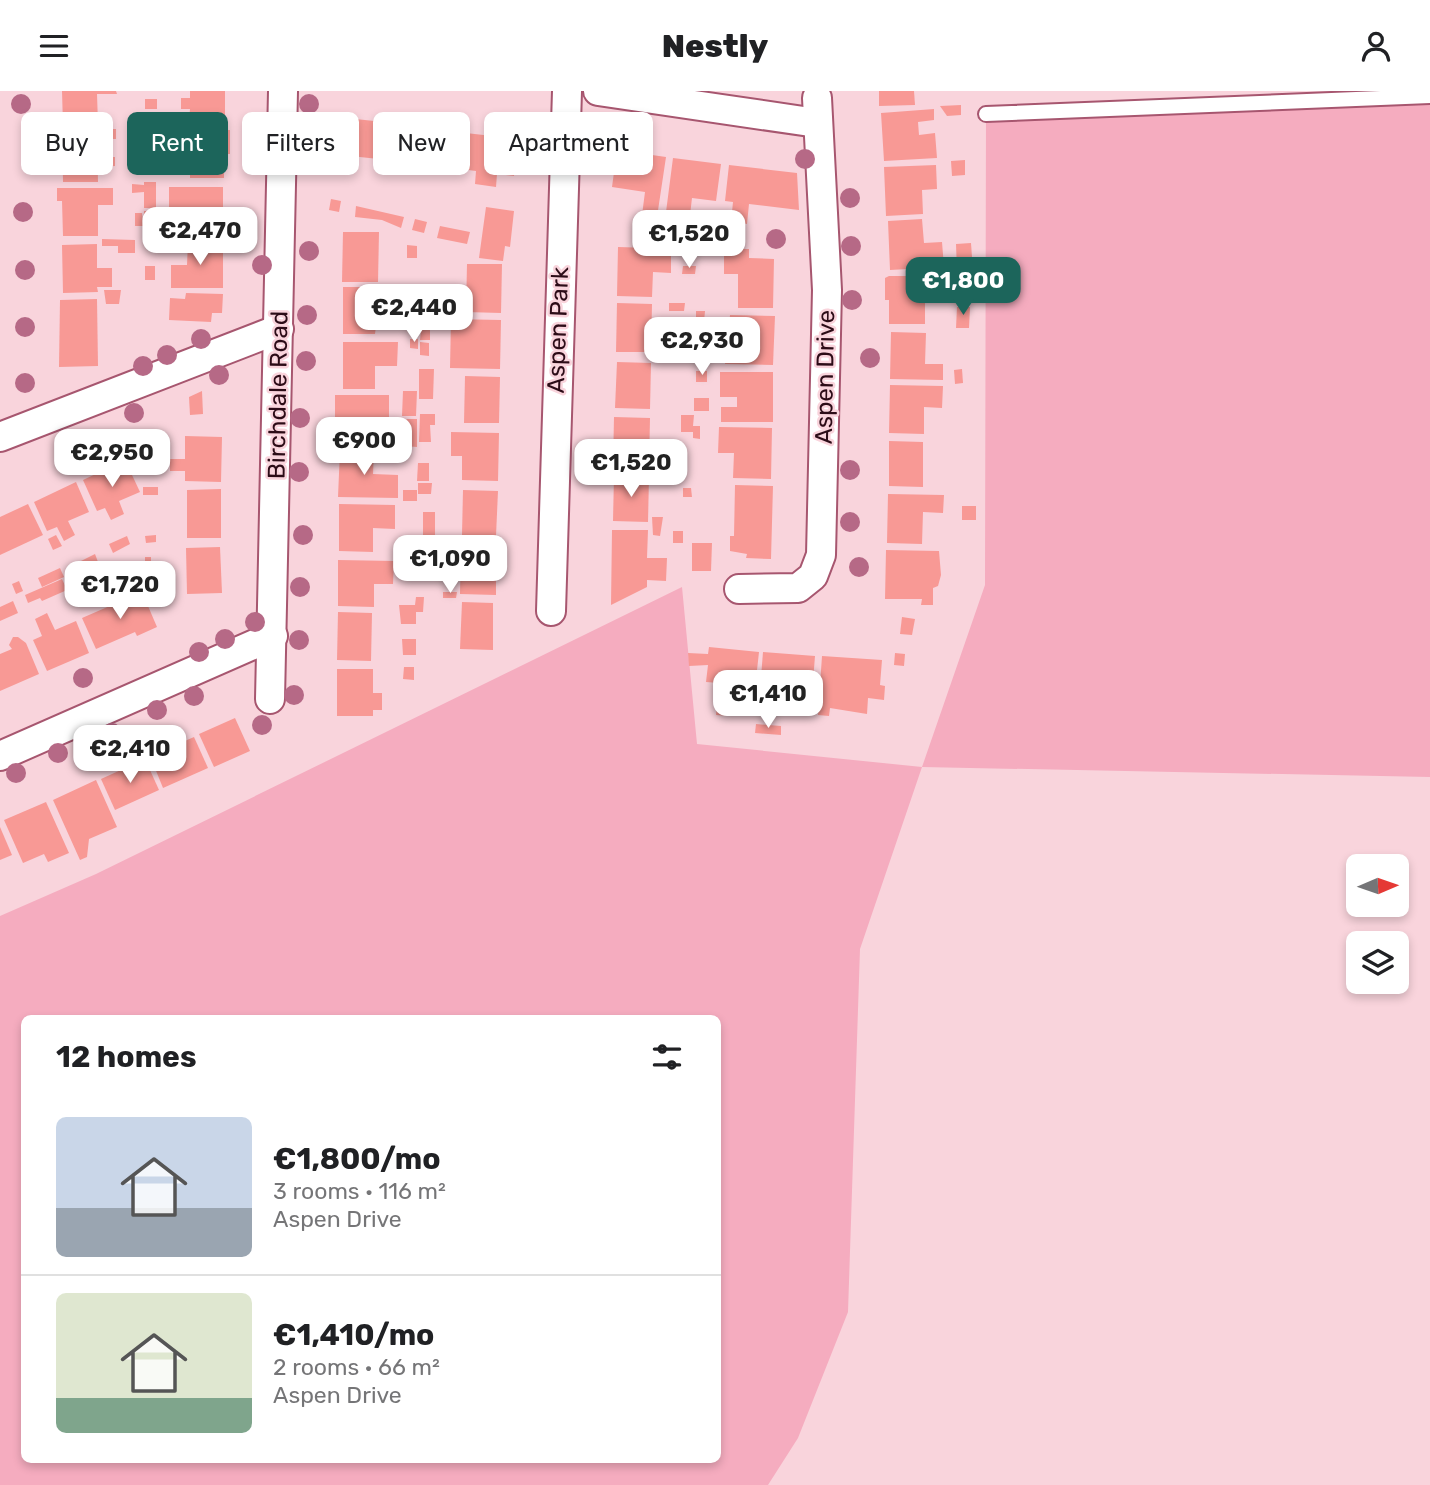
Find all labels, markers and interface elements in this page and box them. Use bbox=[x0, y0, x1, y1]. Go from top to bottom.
icon: menu bbox=[35, 27, 73, 65]
text: Nestly bbox=[662, 27, 768, 65]
icon: person bbox=[1357, 27, 1395, 65]
chip: Buy bbox=[21, 112, 113, 175]
chip: Rent bbox=[127, 112, 228, 175]
chip: Filters bbox=[242, 112, 359, 175]
chip: New bbox=[373, 112, 470, 175]
chip: Apartment bbox=[484, 112, 653, 175]
pin: €2,470 bbox=[143, 207, 257, 267]
pin: €1,520 bbox=[632, 211, 746, 270]
text: €2,470 bbox=[158, 216, 242, 244]
text: €1,520 bbox=[648, 219, 730, 247]
pin: €1,800 bbox=[906, 257, 1020, 317]
street label: Aspen Park bbox=[542, 266, 574, 394]
text: €1,800 bbox=[922, 266, 1004, 294]
pin: €2,440 bbox=[357, 285, 471, 344]
text: €2,440 bbox=[371, 293, 457, 321]
street label: Aspen Drive bbox=[810, 310, 840, 444]
street label: Birchdale Road bbox=[263, 311, 293, 479]
pin: €2,930 bbox=[645, 317, 759, 377]
text: €2,930 bbox=[660, 326, 744, 354]
pin: €900 bbox=[323, 417, 405, 477]
text: €900 bbox=[332, 426, 396, 454]
pin: €2,950 bbox=[55, 429, 169, 489]
text: €2,950 bbox=[70, 438, 154, 466]
pin: €1,520 bbox=[574, 439, 688, 499]
text: €1,520 bbox=[590, 448, 672, 476]
pin: €1,090 bbox=[393, 535, 507, 595]
text: €1,090 bbox=[409, 544, 491, 572]
pin: €1,720 bbox=[63, 561, 177, 621]
text: €1,720 bbox=[81, 570, 159, 598]
pin: €1,410 bbox=[711, 671, 825, 730]
text: €1,410 bbox=[729, 679, 807, 707]
pin: €2,410 bbox=[73, 725, 187, 785]
text: €2,410 bbox=[89, 734, 171, 762]
north arrow bbox=[1346, 854, 1409, 917]
map controls bbox=[1346, 854, 1409, 994]
button: layers bbox=[1346, 931, 1409, 994]
icon: filters bbox=[648, 1038, 686, 1076]
text: 12 homes bbox=[56, 1039, 197, 1075]
text: €1,800/mo bbox=[273, 1141, 441, 1177]
icon: home bbox=[112, 1145, 196, 1229]
text: 3 rooms · 116 m² bbox=[273, 1177, 446, 1205]
text: Aspen Drive bbox=[273, 1205, 402, 1233]
text: €1,410/mo bbox=[273, 1317, 434, 1353]
icon: home bbox=[112, 1321, 196, 1405]
text: 2 rooms · 66 m² bbox=[273, 1353, 440, 1381]
text: Aspen Drive bbox=[273, 1381, 402, 1409]

